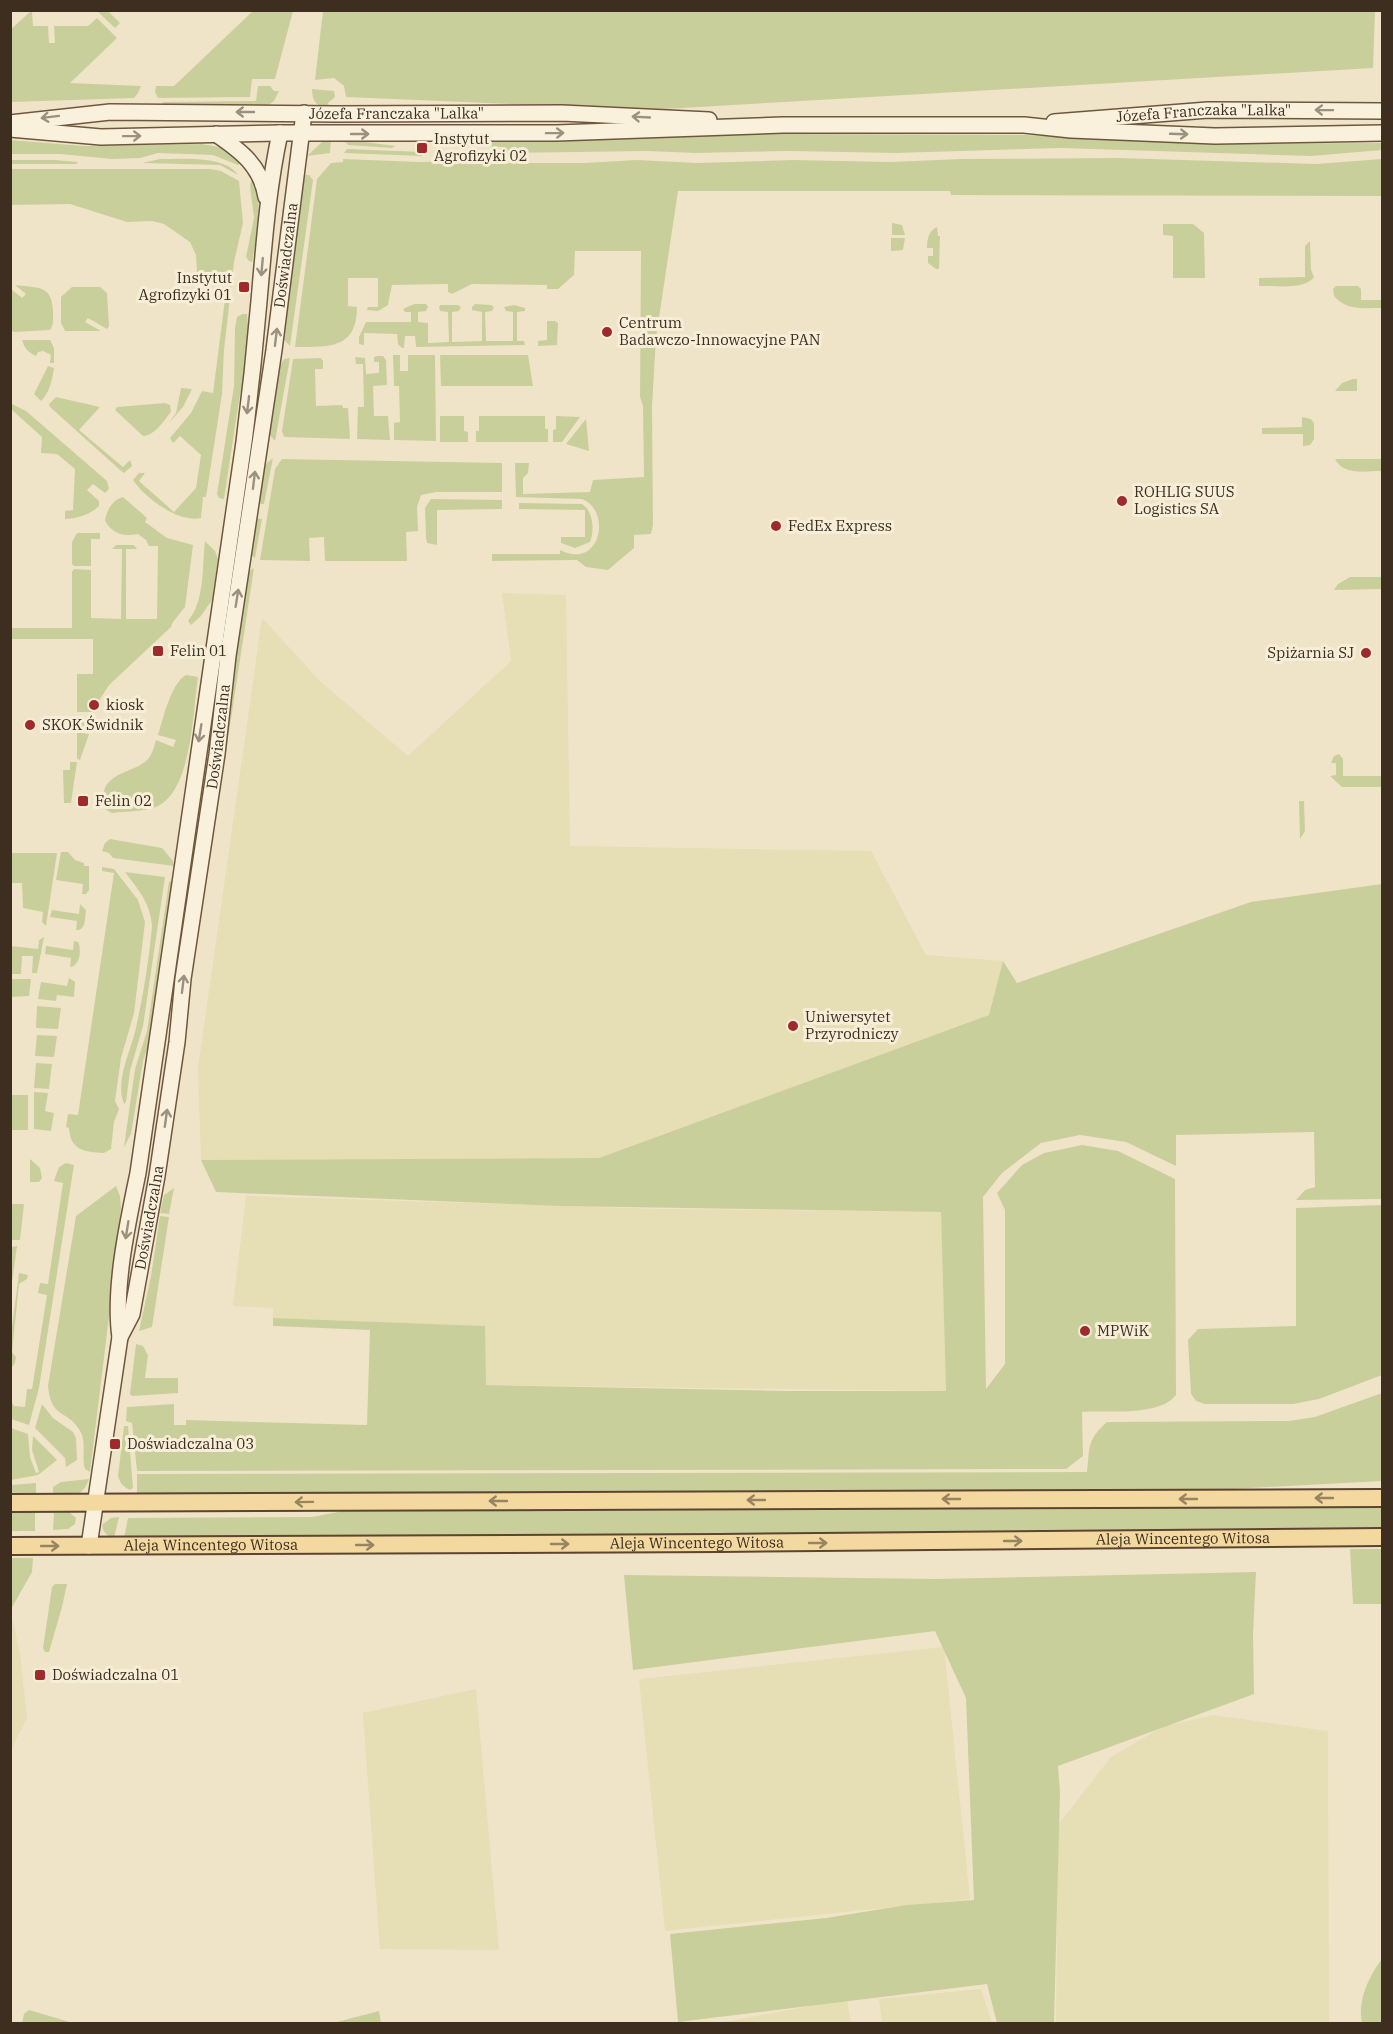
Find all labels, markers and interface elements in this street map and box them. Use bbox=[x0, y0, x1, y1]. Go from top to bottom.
street label: Józefa Franczaka "Lalka" bbox=[1115, 100, 1291, 126]
street label: Józefa Franczaka "Lalka" bbox=[309, 103, 484, 123]
one-way arrow bbox=[1315, 104, 1335, 115]
one-way arrow bbox=[236, 106, 256, 118]
one-way arrow bbox=[631, 111, 651, 122]
one-way arrow bbox=[41, 112, 61, 123]
one-way arrow bbox=[545, 127, 565, 139]
one-way arrow bbox=[350, 128, 370, 140]
place label: Instytut Agrofizyki 02 bbox=[434, 129, 528, 165]
one-way arrow bbox=[1169, 129, 1189, 140]
one-way arrow bbox=[121, 130, 141, 142]
marker: Instytut Agrofizyki 02 bbox=[415, 141, 429, 155]
street label: Doświadczalna bbox=[269, 202, 302, 309]
one-way arrow bbox=[256, 257, 267, 277]
place label: Instytut Agrofizyki 01 bbox=[138, 268, 232, 304]
marker: Instytut Agrofizyki 01 bbox=[237, 280, 251, 294]
place label: Centrum Badawczo-Innowacyjne PAN bbox=[619, 313, 820, 349]
marker: Centrum Badawczo-Innowacyjne PAN bbox=[600, 325, 614, 339]
one-way arrow bbox=[270, 327, 281, 347]
one-way arrow bbox=[243, 395, 254, 415]
one-way arrow bbox=[249, 470, 260, 490]
place label: ROHLIG SUUS Logistics SA bbox=[1134, 482, 1235, 518]
marker: ROHLIG SUUS Logistics SA bbox=[1115, 494, 1129, 508]
place label: FedEx Express bbox=[788, 516, 892, 535]
marker: FedEx Express bbox=[769, 519, 783, 533]
one-way arrow bbox=[231, 589, 242, 609]
place label: Felin 01 bbox=[170, 641, 227, 660]
place label: Spiżarnia SJ bbox=[1267, 643, 1354, 662]
marker: Felin 01 bbox=[151, 644, 165, 658]
marker: Spiżarnia SJ bbox=[1359, 646, 1373, 660]
street label: Doświadczalna bbox=[202, 683, 234, 790]
place label: kiosk bbox=[106, 695, 144, 714]
marker: kiosk bbox=[87, 698, 101, 712]
place label: SKOK Świdnik bbox=[42, 715, 144, 734]
marker: SKOK Świdnik bbox=[23, 718, 37, 732]
one-way arrow bbox=[195, 723, 206, 742]
place label: Felin 02 bbox=[95, 791, 152, 810]
marker: Felin 02 bbox=[76, 794, 90, 808]
one-way arrow bbox=[177, 975, 188, 994]
place label: Uniwersytet Przyrodniczy bbox=[805, 1007, 899, 1043]
marker: Uniwersytet Przyrodniczy bbox=[786, 1019, 800, 1033]
one-way arrow bbox=[160, 1109, 171, 1129]
street label: Doświadczalna bbox=[130, 1164, 167, 1271]
one-way arrow bbox=[122, 1220, 133, 1240]
place label: MPWiK bbox=[1097, 1321, 1150, 1340]
marker: MPWiK bbox=[1078, 1324, 1092, 1338]
place label: Doświadczalna 03 bbox=[127, 1434, 254, 1453]
marker: Doświadczalna 03 bbox=[108, 1437, 122, 1451]
one-way arrow bbox=[1315, 1492, 1335, 1504]
one-way arrow bbox=[941, 1493, 961, 1505]
one-way arrow bbox=[1178, 1493, 1198, 1504]
one-way arrow bbox=[746, 1494, 766, 1506]
one-way arrow bbox=[488, 1495, 508, 1507]
one-way arrow bbox=[295, 1496, 315, 1508]
street label: Aleja Wincentego Witosa bbox=[1096, 1528, 1270, 1549]
street label: Aleja Wincentego Witosa bbox=[610, 1532, 784, 1552]
street label: Aleja Wincentego Witosa bbox=[124, 1535, 298, 1555]
one-way arrow bbox=[1002, 1535, 1022, 1547]
one-way arrow bbox=[807, 1537, 827, 1548]
one-way arrow bbox=[549, 1538, 569, 1550]
one-way arrow bbox=[354, 1539, 374, 1551]
one-way arrow bbox=[39, 1540, 59, 1552]
place label: Doświadczalna 01 bbox=[52, 1665, 179, 1684]
marker: Doświadczalna 01 bbox=[33, 1668, 47, 1682]

